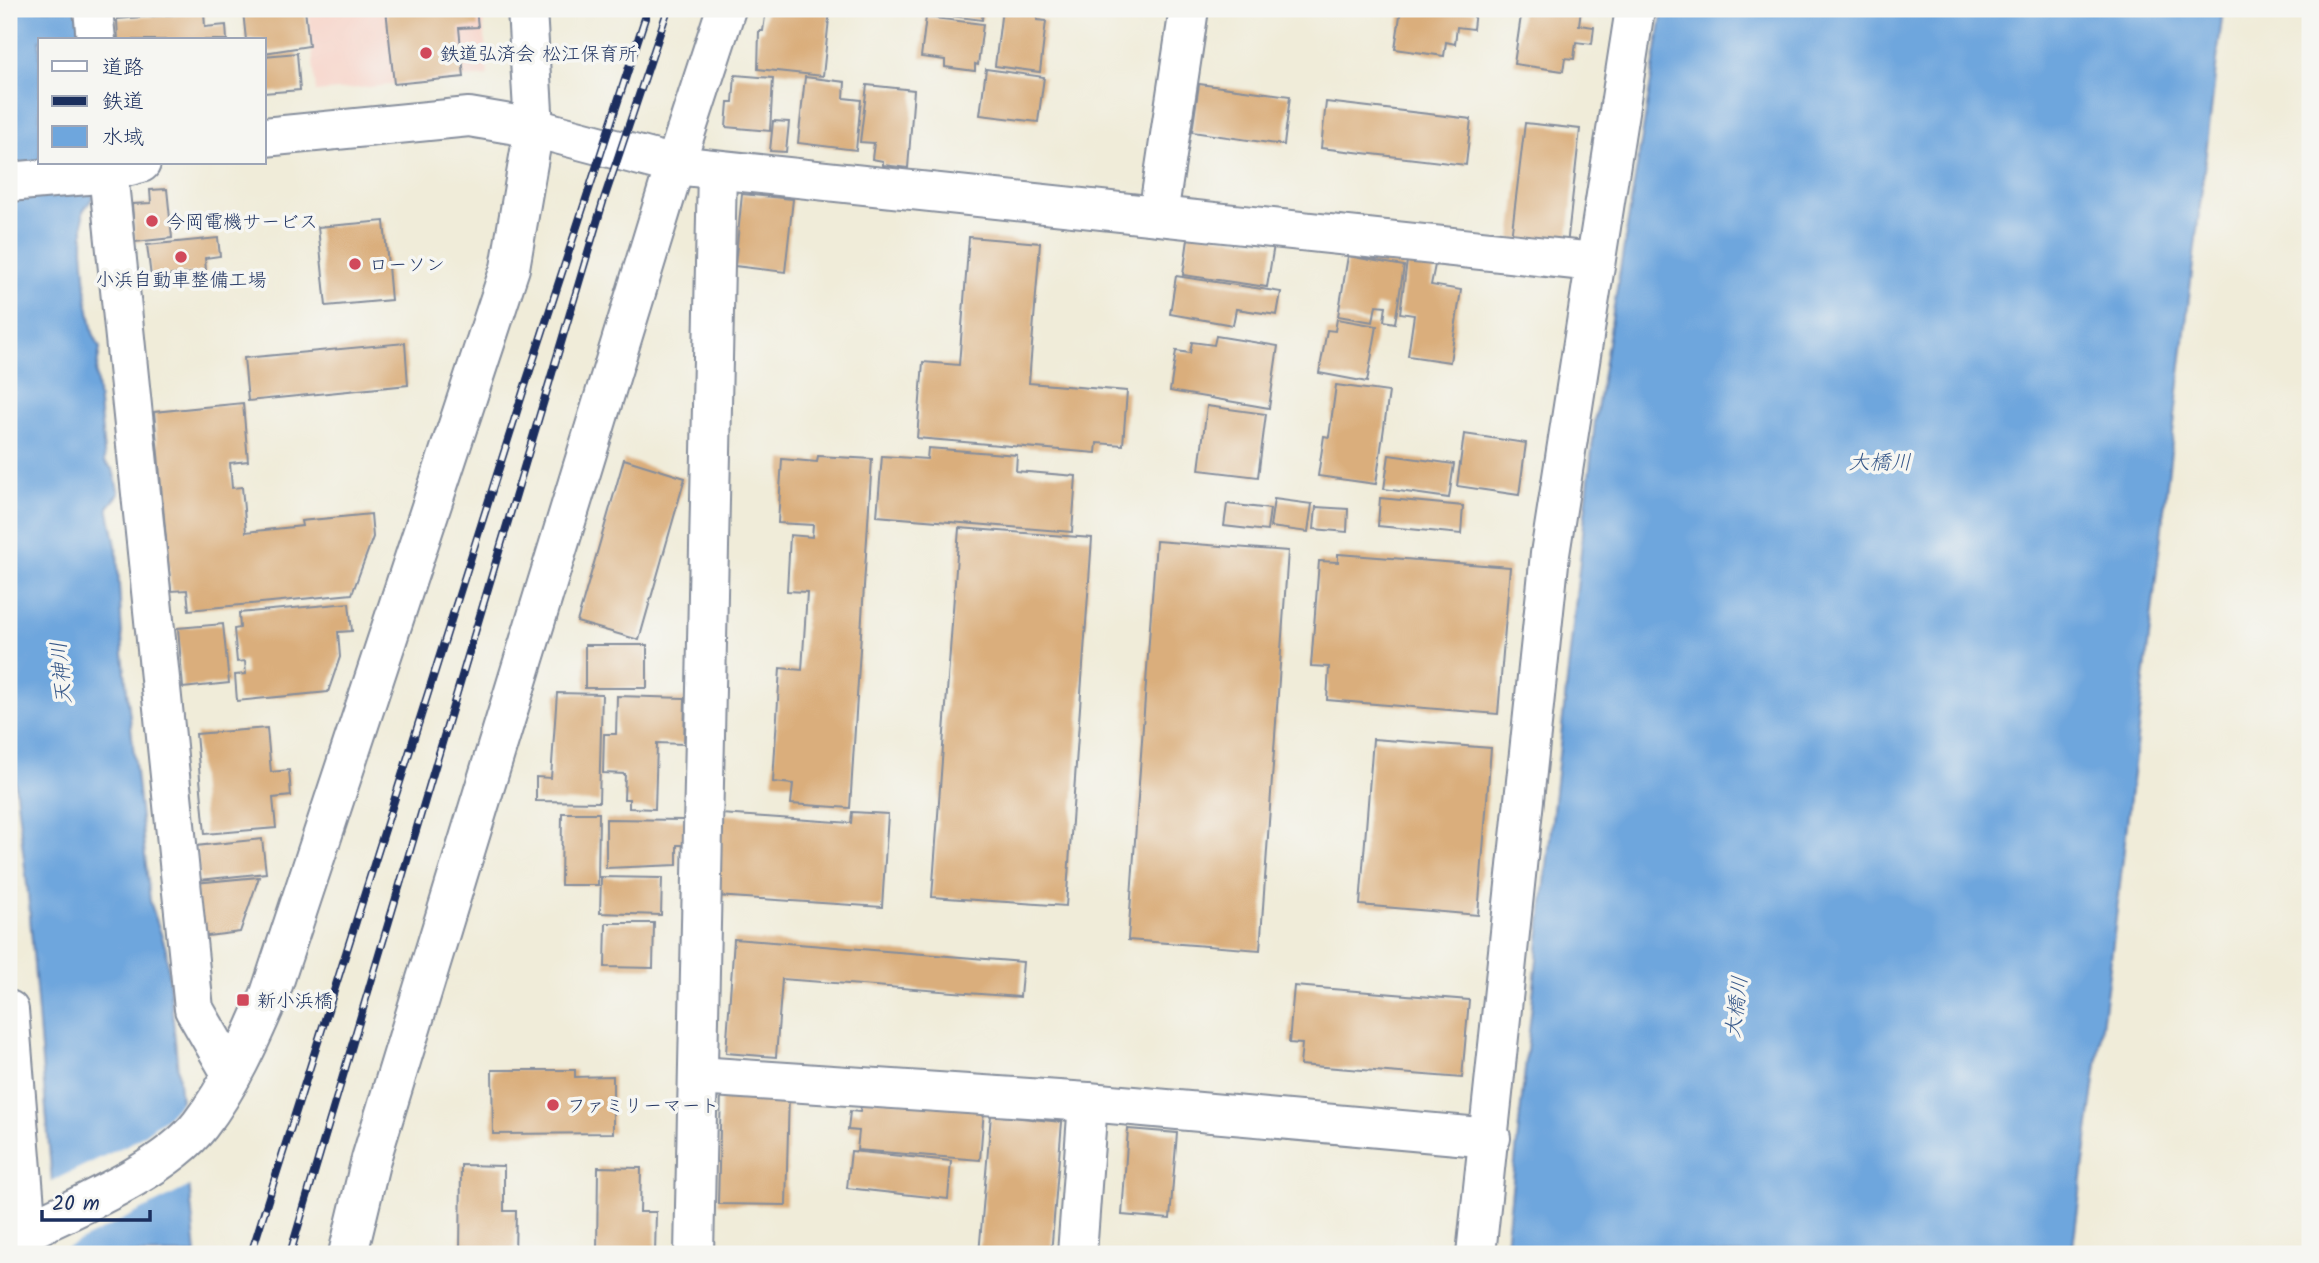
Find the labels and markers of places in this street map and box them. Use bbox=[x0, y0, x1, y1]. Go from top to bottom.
place label: 鉄道弘済会 松江保育所 bbox=[440, 40, 638, 70]
marker: 鉄道弘済会 松江保育所 bbox=[418, 45, 434, 61]
place label: 今岡電機サービス bbox=[166, 208, 318, 238]
marker: 今岡電機サービス bbox=[144, 213, 160, 229]
marker: 小浜自動車整備工場 bbox=[173, 249, 189, 265]
place label: ローソン bbox=[369, 251, 445, 281]
marker: ローソン bbox=[347, 256, 363, 272]
place label: 小浜自動車整備工場 bbox=[95, 266, 267, 296]
place label: 新小浜橋 bbox=[257, 987, 333, 1017]
marker: 新小浜橋 bbox=[235, 992, 251, 1008]
place label: ファミリーマート bbox=[567, 1092, 719, 1122]
marker: ファミリーマート bbox=[545, 1097, 561, 1113]

